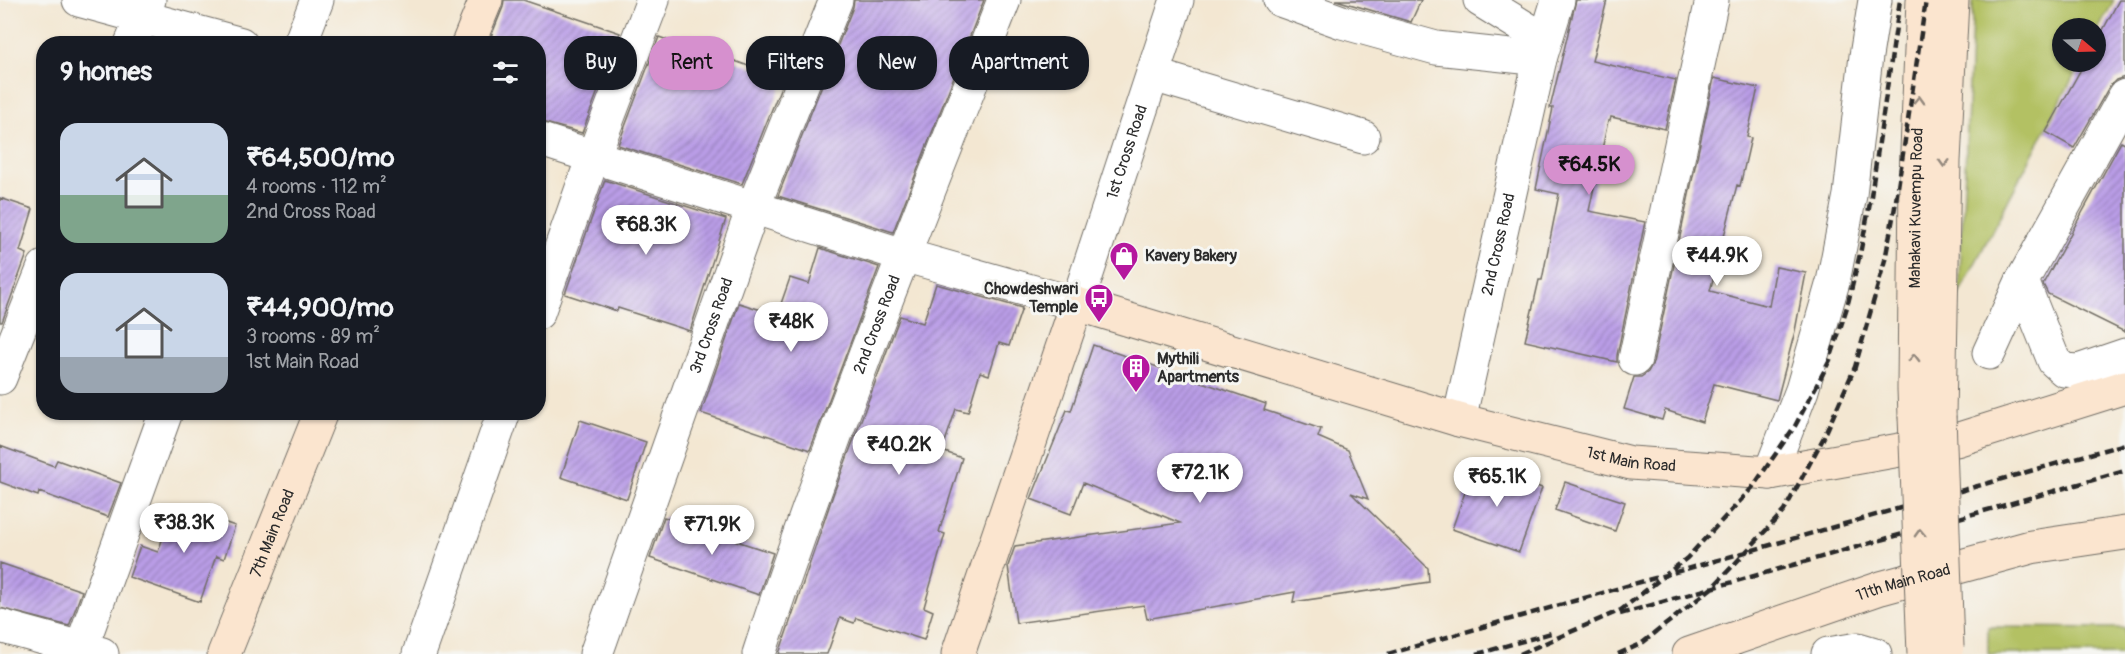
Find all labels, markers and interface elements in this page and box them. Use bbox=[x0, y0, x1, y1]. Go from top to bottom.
north arrow bbox=[2052, 18, 2106, 72]
map controls bbox=[2052, 18, 2106, 72]
chip: Buy bbox=[564, 36, 637, 90]
chip: Rent bbox=[649, 36, 734, 90]
chip: Filters bbox=[746, 36, 845, 90]
chip: New bbox=[857, 36, 937, 90]
chip: Apartment bbox=[949, 36, 1089, 90]
text: 9 homes bbox=[60, 56, 152, 88]
icon: filters bbox=[489, 56, 522, 89]
one-way arrow bbox=[1912, 95, 1925, 104]
street label: 1st Cross Road bbox=[1102, 102, 1152, 202]
street label: Mahakavi Kuvempu Road bbox=[1905, 127, 1928, 289]
text: ₹64,500/mo bbox=[246, 142, 394, 174]
pin: ₹64.5K bbox=[1540, 145, 1638, 196]
icon: home bbox=[108, 147, 180, 219]
text: ₹64.5K bbox=[1558, 152, 1620, 177]
one-way arrow bbox=[1938, 159, 1951, 168]
text: 4 rooms · 112 m² bbox=[246, 174, 387, 199]
street label: 2nd Cross Road bbox=[1477, 191, 1520, 297]
text: 2nd Cross Road bbox=[246, 199, 376, 224]
pin: ₹68.3K bbox=[597, 205, 695, 256]
text: ₹68.3K bbox=[615, 212, 677, 237]
pin: ₹44.9K bbox=[1668, 236, 1766, 287]
shop icon: Kavery Bakery bbox=[1108, 240, 1140, 282]
text: ₹44.9K bbox=[1686, 243, 1748, 268]
place label: Kavery Bakery bbox=[1145, 246, 1237, 266]
street label: 2nd Cross Road bbox=[849, 272, 905, 377]
street label: 3rd Cross Road bbox=[685, 275, 738, 376]
place label: Chowdeshwari Temple bbox=[984, 279, 1079, 317]
bus stop icon: Chowdeshwari Temple bbox=[1083, 282, 1115, 324]
text: ₹44,900/mo bbox=[246, 292, 394, 324]
icon: home bbox=[108, 297, 180, 369]
pin: ₹48K bbox=[755, 302, 827, 353]
text: ₹48K bbox=[768, 309, 814, 334]
text: 3 rooms · 89 m² bbox=[246, 324, 380, 349]
text: 1st Main Road bbox=[246, 349, 359, 374]
place label: Mythili Apartments bbox=[1157, 349, 1240, 387]
building icon: Mythili Apartments bbox=[1120, 352, 1152, 394]
one-way arrow bbox=[1908, 353, 1920, 362]
pin: ₹40.2K bbox=[850, 425, 948, 476]
text: ₹40.2K bbox=[867, 432, 931, 457]
street label: 1st Main Road bbox=[1584, 442, 1677, 476]
pin: ₹72.1K bbox=[1151, 453, 1249, 504]
pin: ₹65.1K bbox=[1448, 457, 1546, 508]
text: ₹72.1K bbox=[1171, 460, 1229, 485]
text: ₹65.1K bbox=[1468, 464, 1526, 489]
street label: 7th Main Road bbox=[246, 486, 299, 580]
pin: ₹38.3K bbox=[135, 503, 233, 554]
pin: ₹71.9K bbox=[663, 505, 761, 556]
text: ₹38.3K bbox=[154, 510, 214, 535]
text: ₹71.9K bbox=[683, 512, 741, 537]
one-way arrow bbox=[1913, 528, 1926, 537]
street label: 11th Main Road bbox=[1853, 559, 1953, 606]

